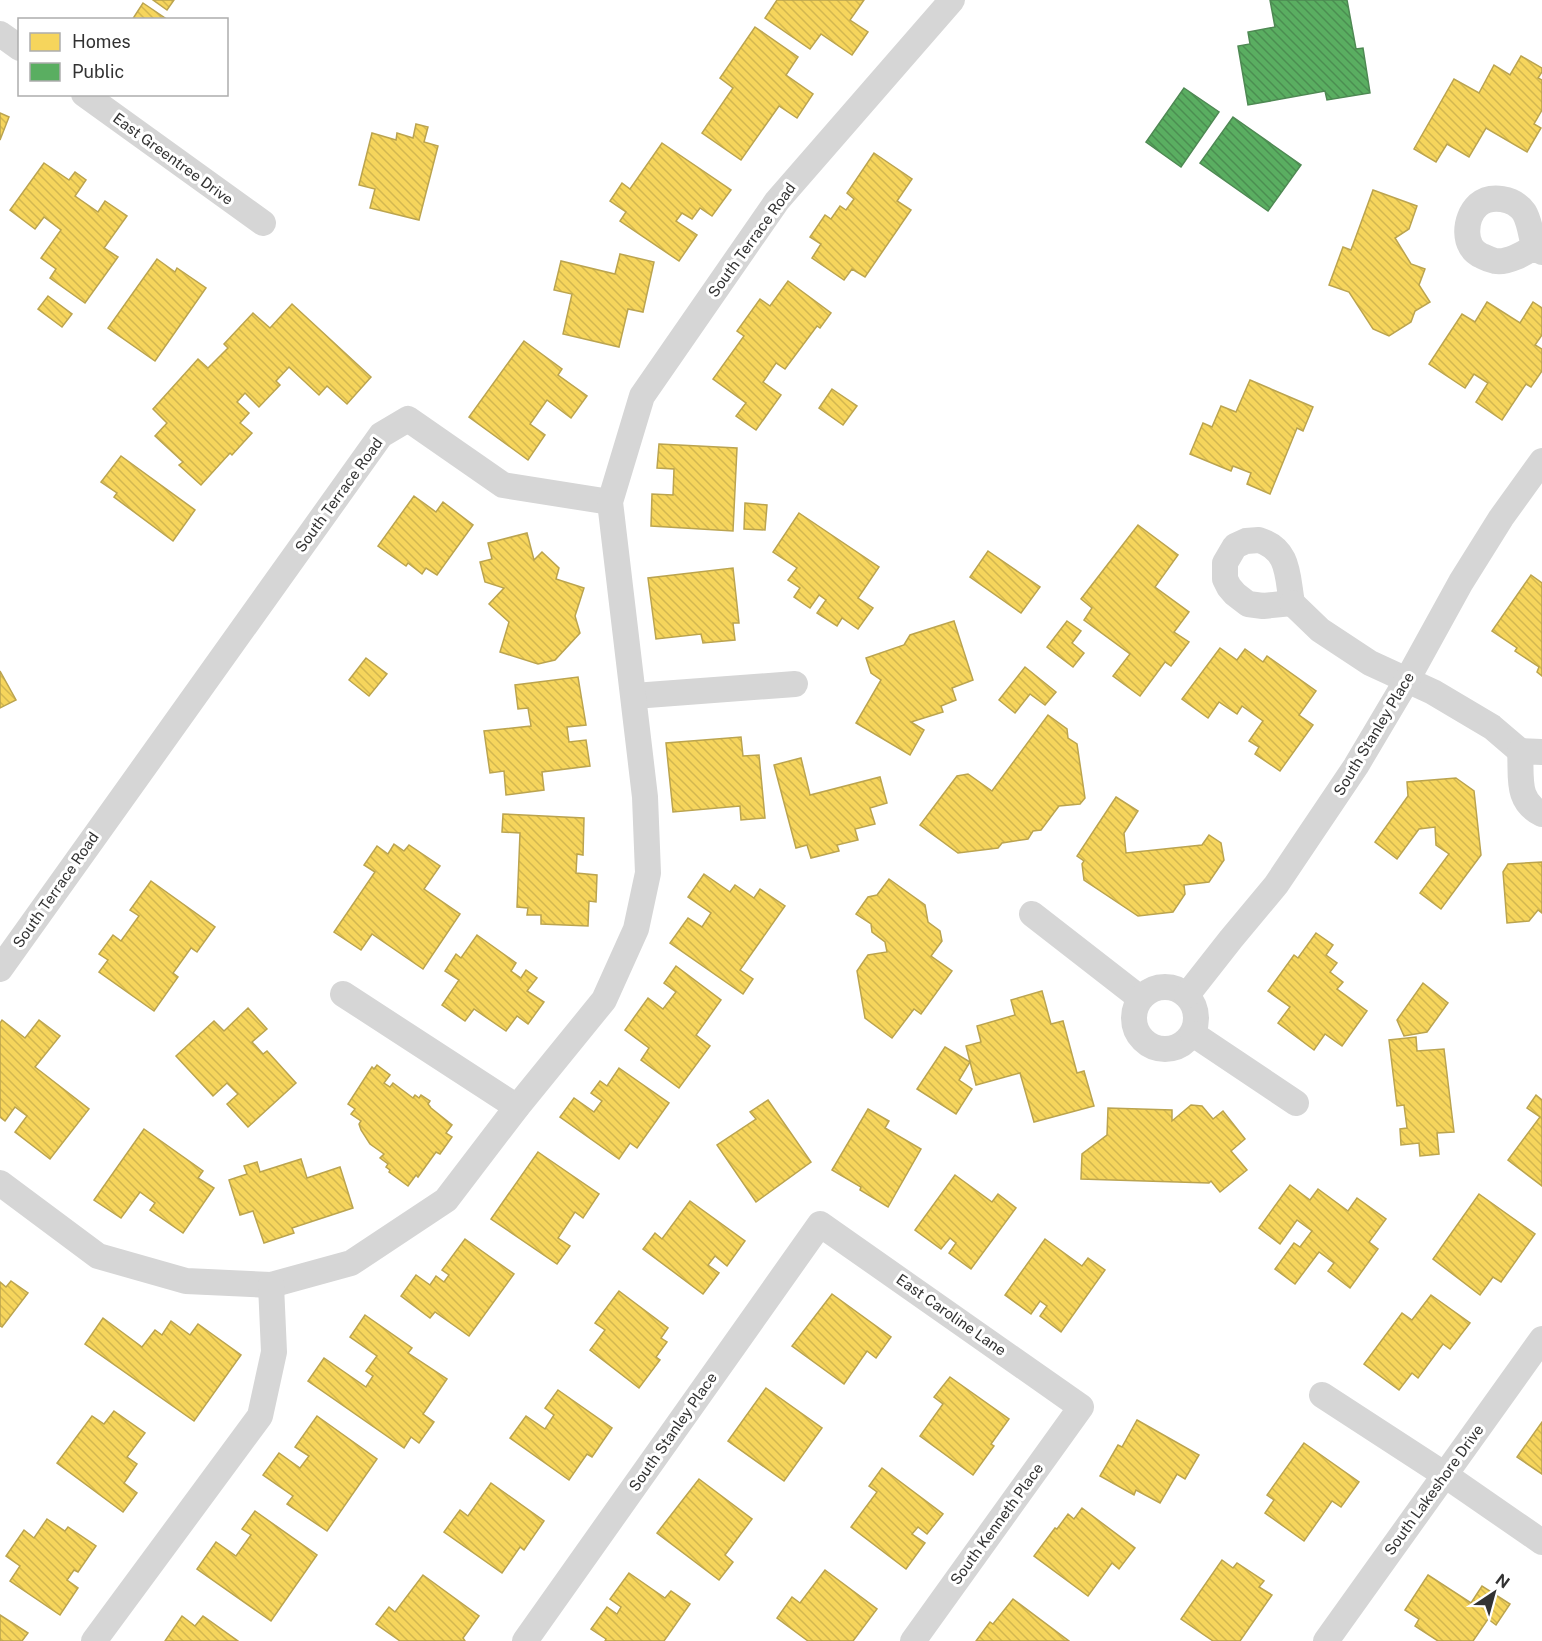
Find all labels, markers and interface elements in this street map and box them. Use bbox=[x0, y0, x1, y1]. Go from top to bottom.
legend bbox=[18, 18, 228, 96]
text: Homes bbox=[72, 31, 131, 52]
text: Public bbox=[72, 61, 124, 82]
street label: East Greentree Drive bbox=[110, 109, 237, 208]
street label: South Terrace Road bbox=[704, 179, 799, 300]
street label: South Terrace Road bbox=[291, 434, 386, 555]
street label: South Stanley Place bbox=[1330, 669, 1417, 799]
street label: South Terrace Road bbox=[9, 829, 102, 951]
street label: East Caroline Lane bbox=[893, 1270, 1009, 1359]
street label: South Stanley Place bbox=[625, 1369, 720, 1494]
street label: South Lakeshore Drive bbox=[1381, 1421, 1487, 1558]
street label: South Kenneth Place bbox=[947, 1460, 1046, 1588]
north arrow bbox=[1464, 1563, 1524, 1623]
text: N bbox=[1492, 1570, 1513, 1593]

